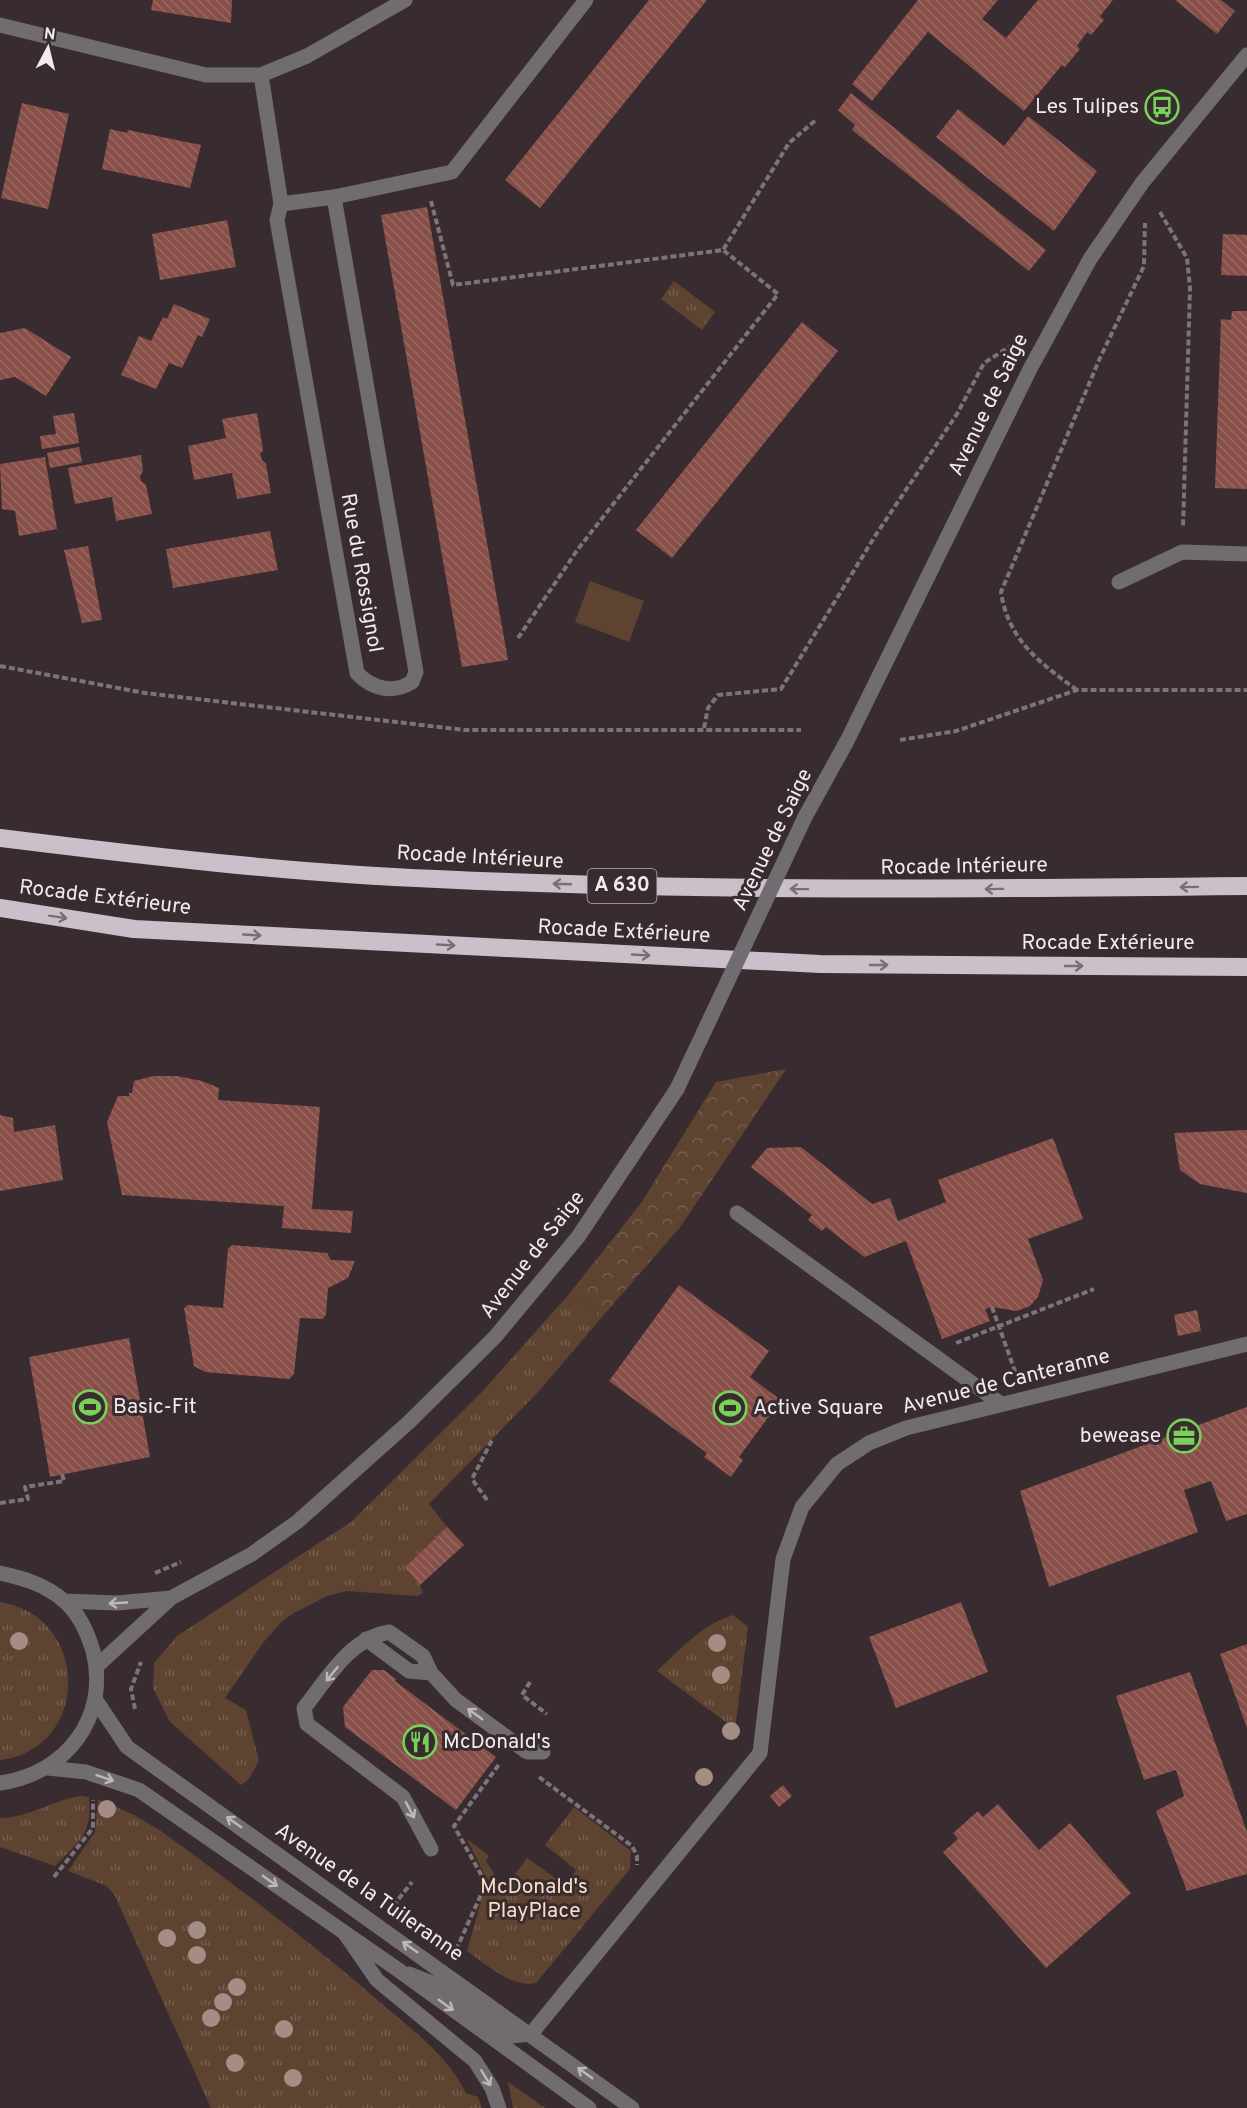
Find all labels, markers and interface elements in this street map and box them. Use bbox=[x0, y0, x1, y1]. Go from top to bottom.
north arrow bbox=[18, 18, 78, 78]
text: N bbox=[43, 24, 57, 46]
bus stop icon: Les Tulipes bbox=[1144, 89, 1180, 125]
place label: Les Tulipes bbox=[1035, 94, 1139, 121]
street label: Avenue de Saige bbox=[943, 329, 1035, 481]
street label: Rue du Rossignol bbox=[334, 491, 388, 655]
street label: Avenue de Saige bbox=[727, 764, 819, 916]
street label: Rocade Intérieure bbox=[396, 840, 564, 876]
street label: Rocade Intérieure bbox=[880, 852, 1048, 882]
road number: A 630 bbox=[588, 869, 656, 903]
street label: Rocade Extérieure bbox=[17, 874, 193, 922]
one-way arrow bbox=[552, 879, 572, 890]
one-way arrow bbox=[1179, 881, 1199, 893]
one-way arrow bbox=[789, 883, 809, 895]
one-way arrow bbox=[984, 883, 1004, 895]
one-way arrow bbox=[47, 911, 67, 922]
street label: Rocade Extérieure bbox=[537, 914, 711, 950]
one-way arrow bbox=[241, 929, 261, 940]
street label: Rocade Extérieure bbox=[1021, 930, 1195, 957]
one-way arrow bbox=[436, 939, 456, 950]
one-way arrow bbox=[631, 949, 651, 960]
one-way arrow bbox=[868, 959, 888, 970]
one-way arrow bbox=[1063, 960, 1083, 972]
street label: Avenue de Saige bbox=[475, 1186, 591, 1324]
street label: Avenue de Canteranne bbox=[899, 1343, 1113, 1421]
sports icon: Basic-Fit bbox=[72, 1389, 108, 1425]
sports icon: Active Square bbox=[712, 1390, 748, 1426]
place label: Basic-Fit bbox=[113, 1394, 197, 1421]
place label: Active Square bbox=[753, 1395, 883, 1422]
office icon: bewease bbox=[1166, 1418, 1202, 1454]
place label: bewease bbox=[1080, 1423, 1161, 1450]
one-way arrow bbox=[108, 1597, 128, 1608]
one-way arrow bbox=[325, 1666, 338, 1682]
one-way arrow bbox=[468, 1708, 484, 1720]
restaurant icon: McDonald's bbox=[402, 1724, 438, 1760]
place label: McDonald's bbox=[443, 1729, 551, 1756]
one-way arrow bbox=[95, 1773, 114, 1784]
one-way arrow bbox=[404, 1801, 416, 1818]
one-way arrow bbox=[226, 1816, 242, 1828]
street label: Avenue de la Tuileranne bbox=[270, 1818, 468, 1968]
park label: McDonald's PlayPlace bbox=[480, 1874, 588, 1925]
one-way arrow bbox=[261, 1875, 278, 1887]
one-way arrow bbox=[403, 1941, 419, 1953]
one-way arrow bbox=[438, 1999, 454, 2011]
one-way arrow bbox=[577, 2067, 593, 2080]
one-way arrow bbox=[480, 2069, 492, 2086]

